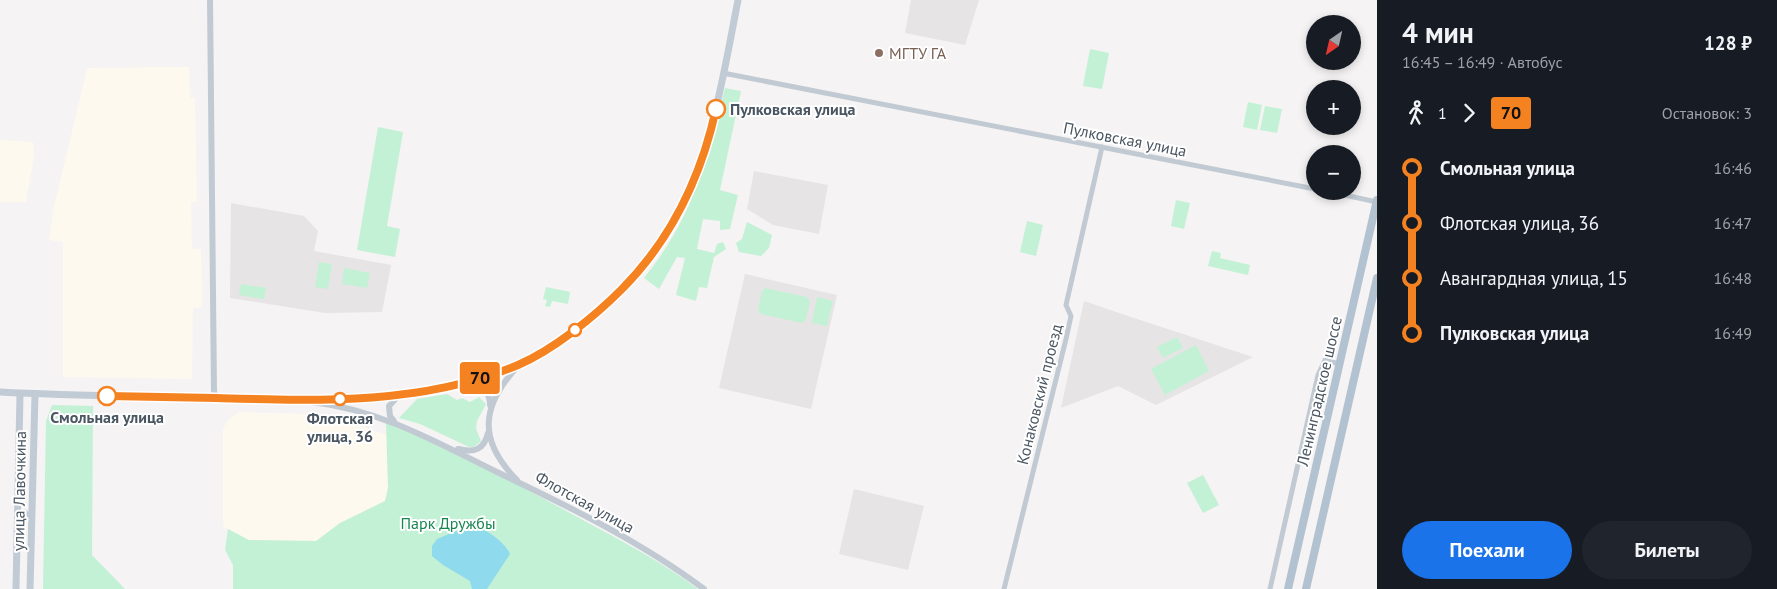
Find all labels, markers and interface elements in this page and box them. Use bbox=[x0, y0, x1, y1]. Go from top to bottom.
text: 4 мин bbox=[1402, 14, 1474, 51]
north arrow bbox=[1306, 15, 1361, 70]
map controls bbox=[1306, 15, 1361, 200]
text: 128 ₽ bbox=[1704, 31, 1752, 55]
place label: МГТУ ГА bbox=[889, 43, 947, 63]
marker: МГТУ ГА bbox=[873, 47, 885, 59]
text: 16:45 – 16:49 · Автобус bbox=[1402, 52, 1563, 72]
button: + bbox=[1306, 80, 1361, 135]
marker: Пулковская улица bbox=[706, 99, 726, 119]
place label: Пулковская улица bbox=[730, 99, 856, 119]
icon: walk bbox=[1402, 99, 1430, 127]
icon: forward bbox=[1455, 99, 1483, 127]
text: 70 bbox=[1501, 101, 1521, 124]
text: 1 bbox=[1438, 103, 1447, 123]
text: Остановок: 3 bbox=[1662, 103, 1752, 123]
street label: Пулковская улица bbox=[1062, 117, 1188, 161]
button: − bbox=[1306, 145, 1361, 200]
text: Смольная улица bbox=[1440, 156, 1575, 180]
text: 16:46 bbox=[1714, 158, 1752, 178]
text: Флотская улица, 36 bbox=[1440, 211, 1599, 235]
text: 16:47 bbox=[1714, 213, 1752, 233]
text: Авангардная улица, 15 bbox=[1440, 266, 1628, 290]
text: 16:48 bbox=[1714, 268, 1752, 288]
street label: Ленинградское шоссе bbox=[1292, 314, 1346, 469]
street label: Конаковский проезд bbox=[1012, 321, 1066, 466]
text: Пулковская улица bbox=[1440, 321, 1589, 345]
unlabelled marker bbox=[568, 323, 582, 337]
text: 16:49 bbox=[1714, 323, 1752, 343]
line badge: 70 bbox=[458, 362, 502, 394]
text: 70 bbox=[470, 366, 490, 389]
marker: Смольная улица bbox=[97, 386, 117, 406]
marker: Флотская улица, 36 bbox=[333, 392, 347, 406]
place label: Смольная улица bbox=[50, 407, 164, 427]
place label: Флотская улица, 36 bbox=[306, 408, 373, 446]
street label: улица Лавочкина bbox=[8, 431, 30, 551]
street label: Флотская улица bbox=[532, 467, 638, 537]
park label: Парк Дружбы bbox=[401, 513, 495, 533]
button: Поехали bbox=[1402, 521, 1572, 579]
button: Билеты bbox=[1582, 521, 1752, 579]

